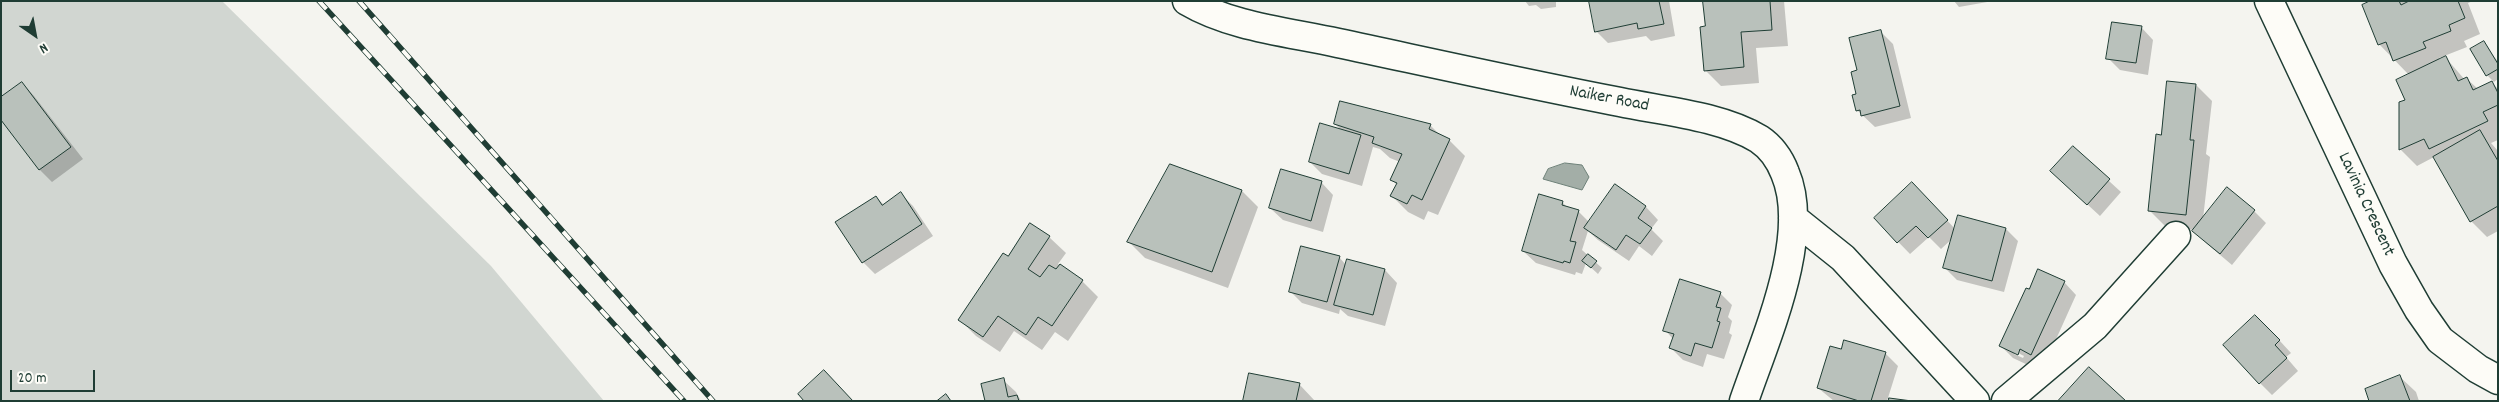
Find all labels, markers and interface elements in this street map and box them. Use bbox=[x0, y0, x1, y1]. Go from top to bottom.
north arrow bbox=[10, 10, 60, 60]
text: N bbox=[35, 37, 52, 58]
street label: Naiker Road bbox=[1567, 82, 1651, 118]
street label: Lavinia Crescent bbox=[2332, 150, 2398, 260]
scale bar bbox=[12, 360, 98, 392]
text: 20 m bbox=[18, 368, 46, 390]

